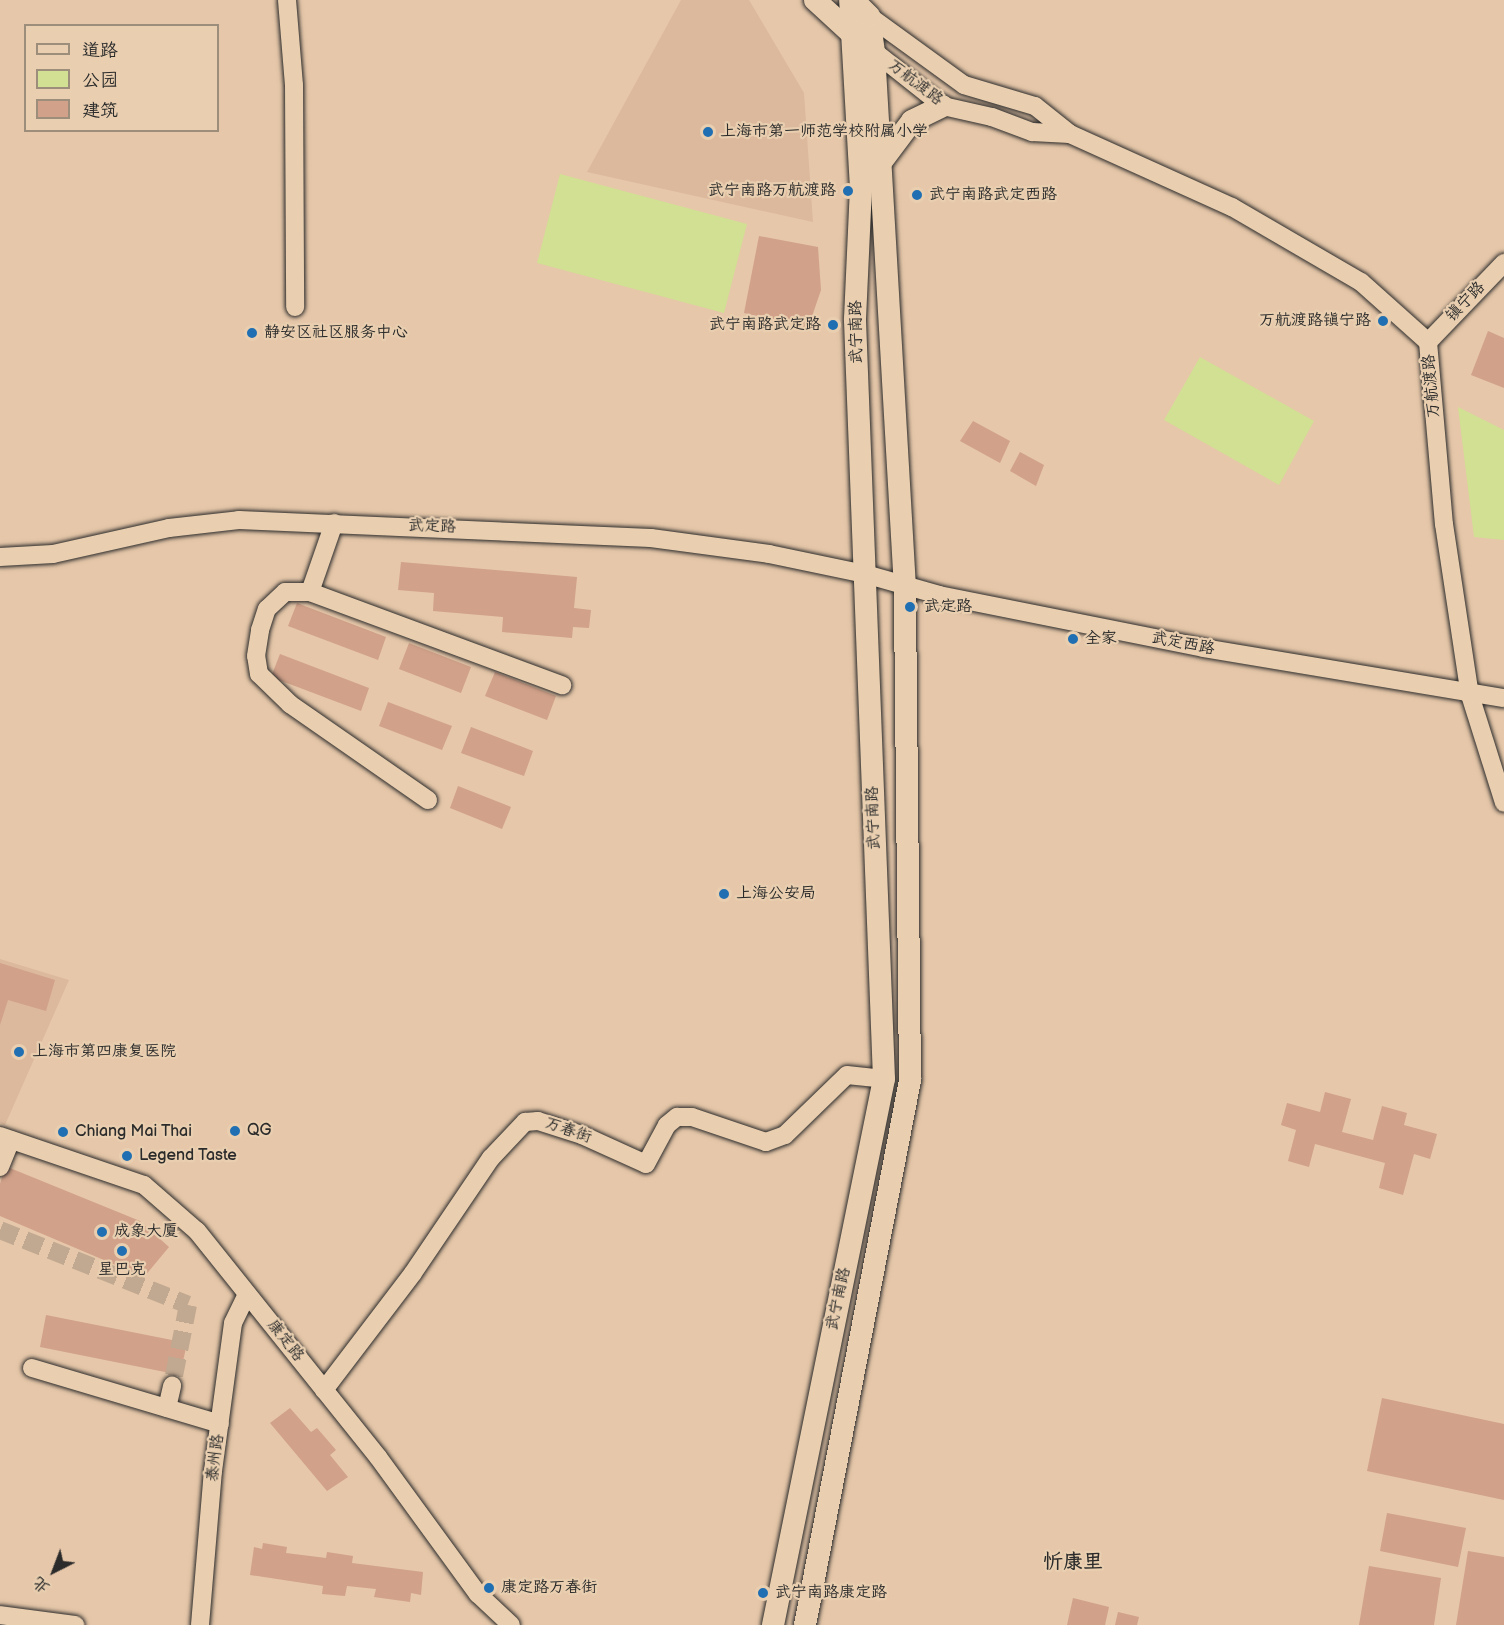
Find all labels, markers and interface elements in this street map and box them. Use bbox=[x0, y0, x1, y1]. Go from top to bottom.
legend bbox=[24, 24, 219, 132]
text: 道路 bbox=[82, 40, 118, 61]
street label: 万航渡路 bbox=[884, 56, 946, 110]
text: 公园 bbox=[82, 70, 118, 91]
text: 建筑 bbox=[82, 100, 118, 121]
place label: 上海市第一师范学校附属小学 bbox=[720, 122, 928, 142]
marker: 上海市第一师范学校附属小学 bbox=[701, 125, 715, 139]
place label: 武宁南路万航渡路 bbox=[708, 181, 836, 201]
marker: 武宁南路万航渡路 bbox=[841, 184, 855, 198]
place label: 武宁南路武定西路 bbox=[929, 185, 1057, 205]
marker: 武宁南路武定西路 bbox=[910, 188, 924, 202]
street label: 镇宁路 bbox=[1442, 278, 1490, 326]
street label: 武宁南路 bbox=[847, 300, 867, 364]
place label: 万航渡路镇宁路 bbox=[1259, 311, 1371, 331]
marker: 万航渡路镇宁路 bbox=[1376, 314, 1390, 328]
place label: 武宁南路武定路 bbox=[709, 315, 821, 335]
marker: 武宁南路武定路 bbox=[826, 318, 840, 332]
place label: 静安区社区服务中心 bbox=[264, 323, 408, 343]
marker: 静安区社区服务中心 bbox=[245, 326, 259, 340]
street label: 万航渡路 bbox=[1420, 353, 1444, 419]
street label: 武定路 bbox=[408, 517, 456, 537]
place label: 武定路 bbox=[924, 597, 972, 617]
marker: 武定路 bbox=[901, 598, 919, 616]
street label: 武定西路 bbox=[1150, 628, 1216, 660]
place label: 全家 bbox=[1085, 629, 1117, 649]
marker: 全家 bbox=[1066, 632, 1080, 646]
street label: 武宁南路 bbox=[863, 786, 885, 850]
place label: 上海公安局 bbox=[736, 884, 816, 904]
marker: 上海公安局 bbox=[717, 887, 731, 901]
place label: 上海市第四康复医院 bbox=[32, 1042, 176, 1062]
marker: 上海市第四康复医院 bbox=[10, 1043, 28, 1061]
street label: 万春街 bbox=[542, 1114, 594, 1148]
place label: QG bbox=[247, 1121, 271, 1141]
place label: Chiang Mai Thai bbox=[75, 1122, 192, 1142]
marker: QG bbox=[228, 1124, 242, 1138]
marker: Chiang Mai Thai bbox=[56, 1125, 70, 1139]
place label: Legend Taste bbox=[139, 1146, 237, 1166]
marker: Legend Taste bbox=[120, 1149, 134, 1163]
place label: 成象大厦 bbox=[114, 1222, 178, 1242]
marker: 成象大厦 bbox=[95, 1225, 109, 1239]
marker: 星巴克 bbox=[115, 1244, 129, 1258]
place label: 星巴克 bbox=[98, 1260, 146, 1280]
street label: 武宁南路 bbox=[823, 1266, 855, 1332]
street label: 康定路 bbox=[262, 1316, 308, 1366]
street label: 泰州路 bbox=[204, 1433, 228, 1483]
north arrow bbox=[24, 1541, 84, 1601]
district label: 忻康里 bbox=[1043, 1550, 1103, 1574]
text: 北 bbox=[29, 1572, 54, 1597]
place label: 康定路万春街 bbox=[501, 1578, 597, 1598]
marker: 康定路万春街 bbox=[482, 1581, 496, 1595]
place label: 武宁南路康定路 bbox=[775, 1583, 887, 1603]
marker: 武宁南路康定路 bbox=[756, 1586, 770, 1600]

